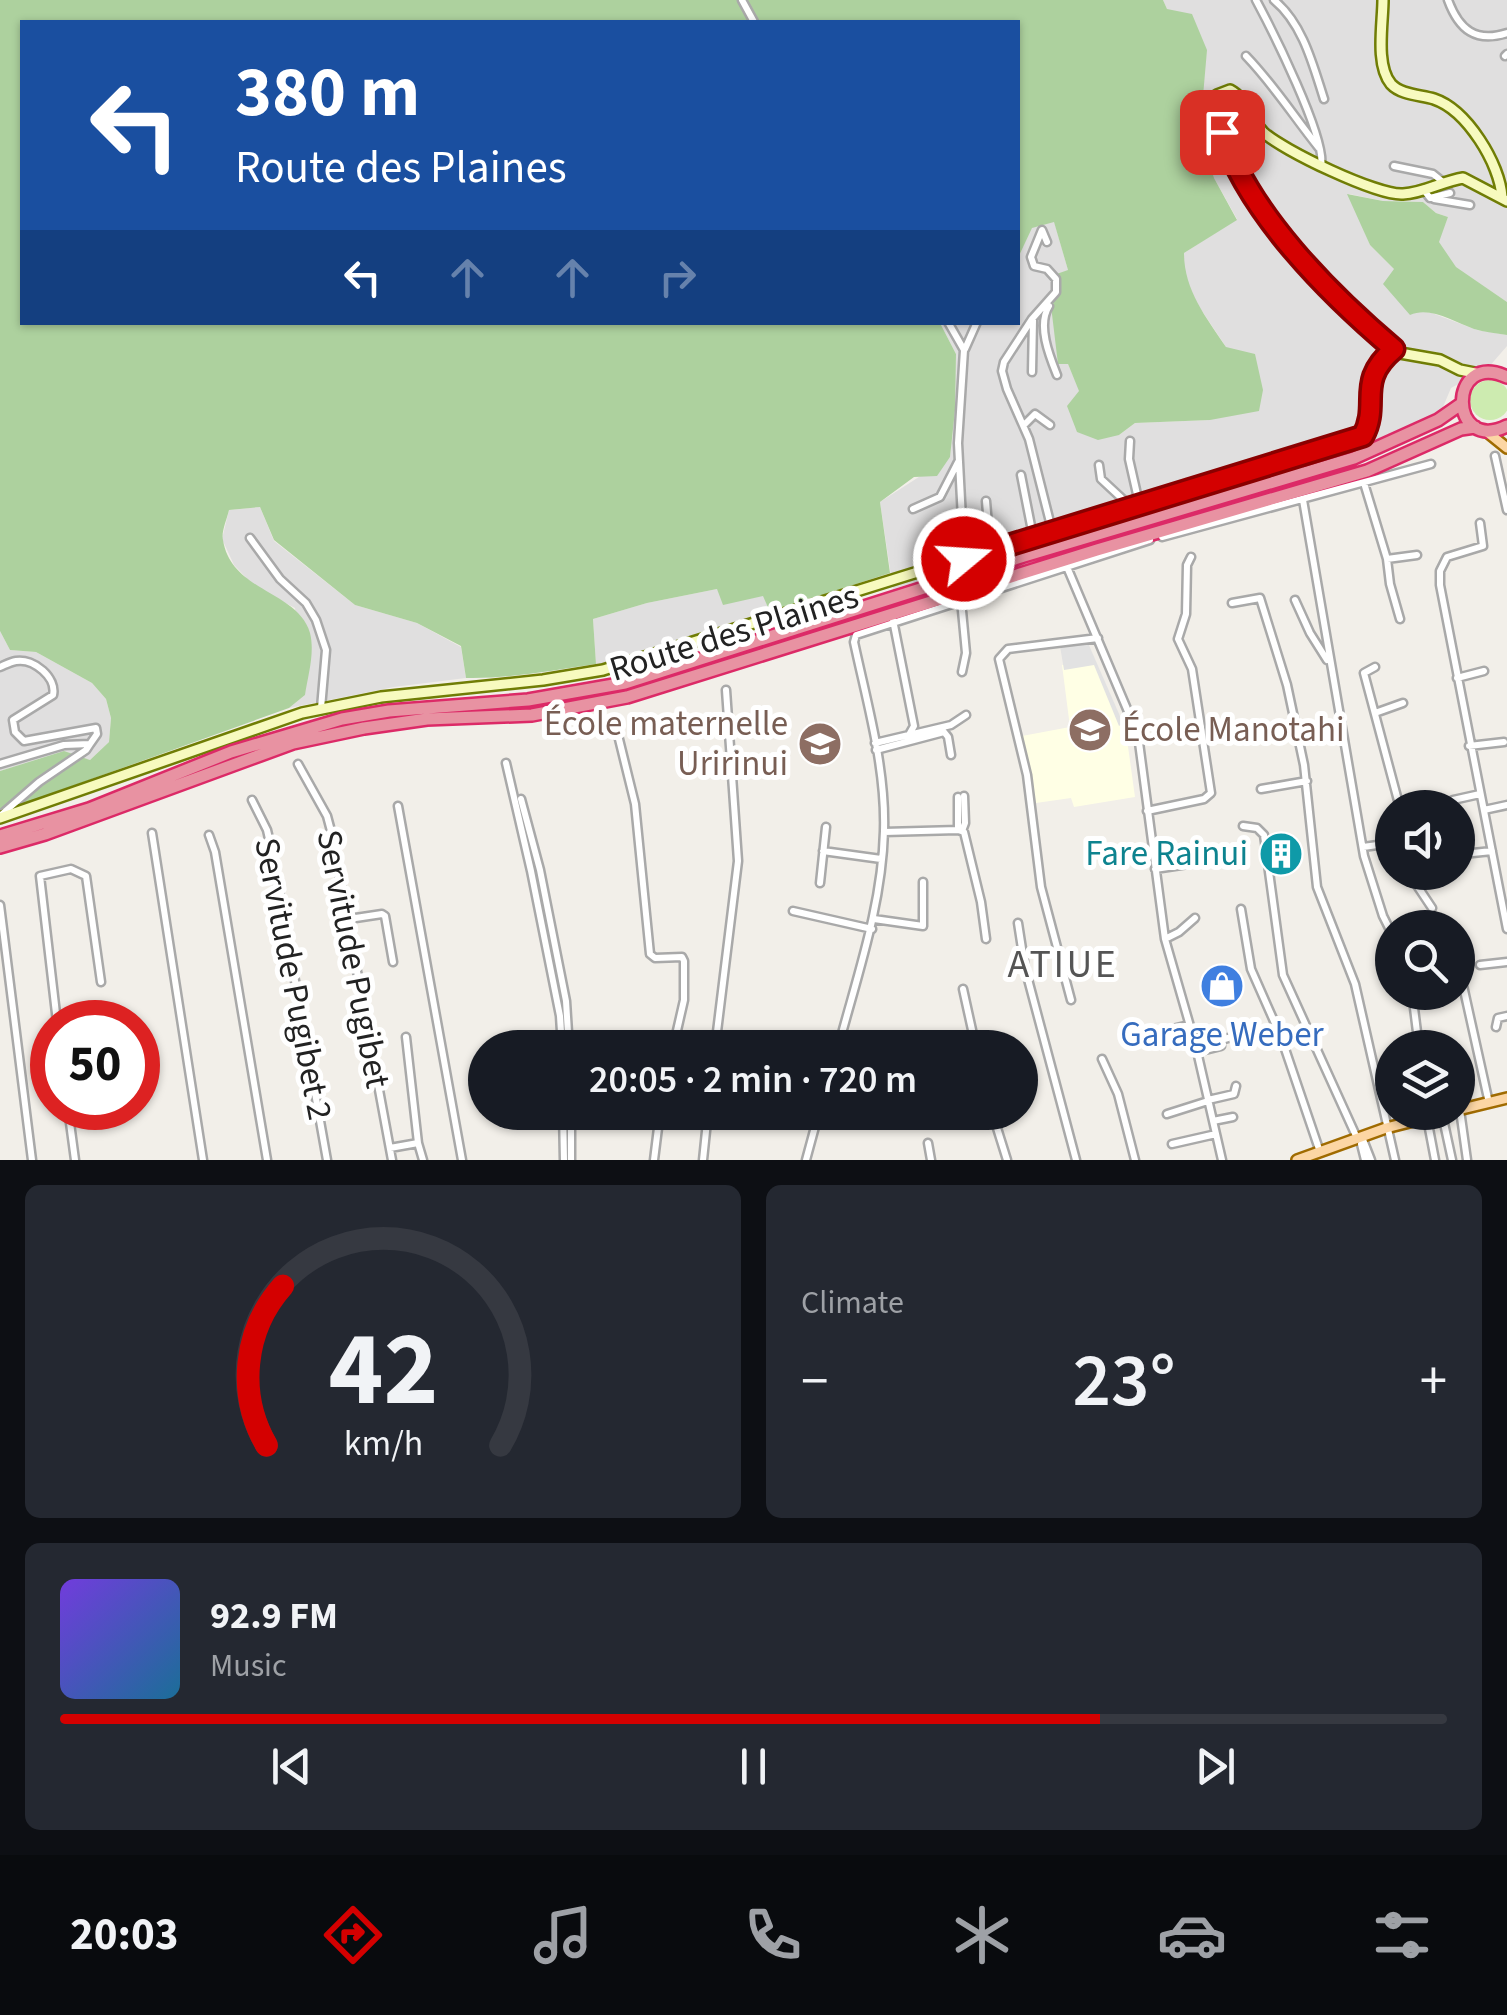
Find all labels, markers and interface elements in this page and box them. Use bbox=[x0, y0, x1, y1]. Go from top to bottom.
text: 380 m bbox=[235, 43, 420, 143]
icon: left bbox=[70, 60, 200, 190]
pin bbox=[1180, 90, 1265, 175]
icon: arrive bbox=[1195, 105, 1250, 160]
text: Route des Plaines bbox=[235, 136, 567, 200]
icon: left bbox=[335, 250, 390, 305]
icon: ahead bbox=[440, 250, 495, 305]
icon: ahead bbox=[545, 250, 600, 305]
icon: right bbox=[650, 250, 705, 305]
position arrow bbox=[912, 507, 1016, 611]
street label: Route des Plaines bbox=[603, 571, 865, 695]
place label: École maternelle Uririnui bbox=[544, 699, 788, 789]
place label: École Manotahi bbox=[1122, 705, 1345, 755]
school or university icon: École Manotahi bbox=[1067, 707, 1113, 753]
school or university icon: École maternelle Uririnui bbox=[797, 721, 843, 767]
map controls bbox=[1375, 790, 1475, 1130]
button: sound bbox=[1375, 790, 1475, 890]
street label: Servitude Pugibet bbox=[303, 826, 403, 1093]
place label: Fare Rainui bbox=[1085, 829, 1248, 879]
building icon: Fare Rainui bbox=[1258, 831, 1304, 877]
street label: Servitude Pugibet 2 bbox=[241, 834, 345, 1124]
button: search bbox=[1375, 910, 1475, 1010]
district label: ATIUE bbox=[1008, 936, 1118, 993]
shop icon: Garage Weber bbox=[1199, 963, 1245, 1009]
speed limit sign: 50 bbox=[30, 1000, 160, 1130]
place label: Garage Weber bbox=[1120, 1010, 1325, 1060]
button: layers bbox=[1375, 1030, 1475, 1130]
text: 20:05 · 2 min · 720 m bbox=[589, 1053, 917, 1107]
text: Climate bbox=[801, 1280, 904, 1326]
text: 42 bbox=[328, 1297, 438, 1445]
text: 23° bbox=[1072, 1328, 1176, 1435]
text: − bbox=[801, 1343, 828, 1421]
text: + bbox=[1420, 1343, 1447, 1421]
text: km/h bbox=[343, 1418, 423, 1469]
text: 92.9 FM bbox=[210, 1589, 338, 1643]
text: Music bbox=[210, 1643, 287, 1689]
icon: previous bbox=[264, 1739, 319, 1794]
icon: pause bbox=[726, 1739, 781, 1794]
icon: next bbox=[1188, 1739, 1243, 1794]
icon: directions bbox=[318, 1900, 388, 1970]
icon: music bbox=[528, 1900, 598, 1970]
icon: phone bbox=[738, 1900, 808, 1970]
icon: climate bbox=[947, 1900, 1017, 1970]
icon: car bbox=[1157, 1900, 1227, 1970]
icon: filters bbox=[1367, 1900, 1437, 1970]
text: 20:03 bbox=[70, 1903, 178, 1967]

